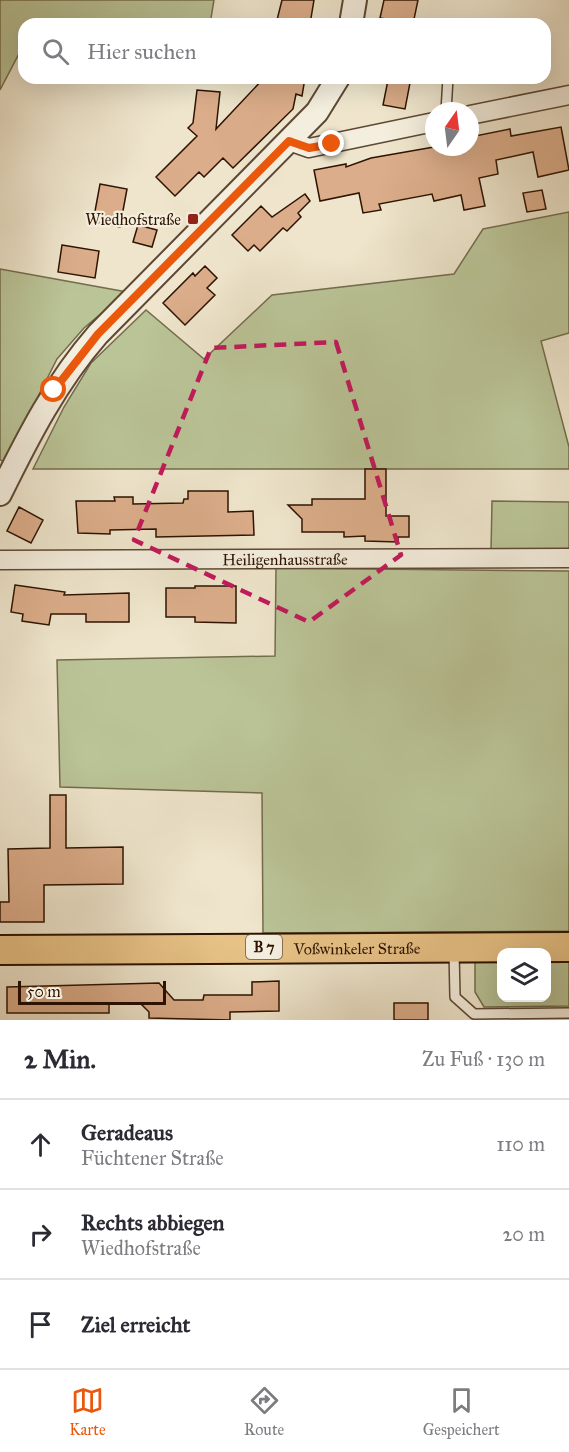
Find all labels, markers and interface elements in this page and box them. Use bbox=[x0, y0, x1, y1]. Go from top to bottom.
search box bbox=[18, 18, 551, 84]
icon: search bbox=[39, 35, 72, 68]
text: Hier suchen bbox=[87, 38, 196, 65]
north arrow bbox=[425, 102, 479, 156]
route end bbox=[318, 130, 344, 156]
place label: Wiedhofstraße bbox=[85, 210, 181, 229]
marker: Wiedhofstraße bbox=[186, 212, 200, 226]
route start bbox=[40, 376, 66, 402]
street label: Heiligenhausstraße bbox=[222, 550, 348, 570]
road number: B 7 bbox=[246, 935, 282, 959]
street label: Voßwinkeler Straße bbox=[293, 939, 421, 958]
map controls bbox=[497, 948, 551, 1002]
button: layers bbox=[497, 948, 551, 1002]
scale bar bbox=[18, 978, 166, 1006]
text: 50 m bbox=[27, 982, 61, 1001]
text: 2 Min. bbox=[24, 1043, 96, 1075]
text: Zu Fuß · 130 m bbox=[422, 1047, 545, 1071]
text: Geradeaus bbox=[81, 1119, 173, 1146]
icon: ahead bbox=[24, 1128, 57, 1161]
text: 110 m bbox=[497, 1132, 545, 1156]
text: Füchtener Straße bbox=[81, 1146, 224, 1170]
text: Rechts abbiegen bbox=[81, 1209, 224, 1236]
icon: right bbox=[24, 1218, 57, 1251]
text: 20 m bbox=[502, 1222, 545, 1246]
text: Wiedhofstraße bbox=[81, 1236, 201, 1260]
icon: arrive bbox=[24, 1308, 57, 1341]
text: Ziel erreicht bbox=[81, 1311, 190, 1338]
tab: Karte bbox=[69, 1384, 106, 1439]
tab: Route bbox=[244, 1384, 284, 1439]
tab: Gespeichert bbox=[423, 1384, 500, 1439]

